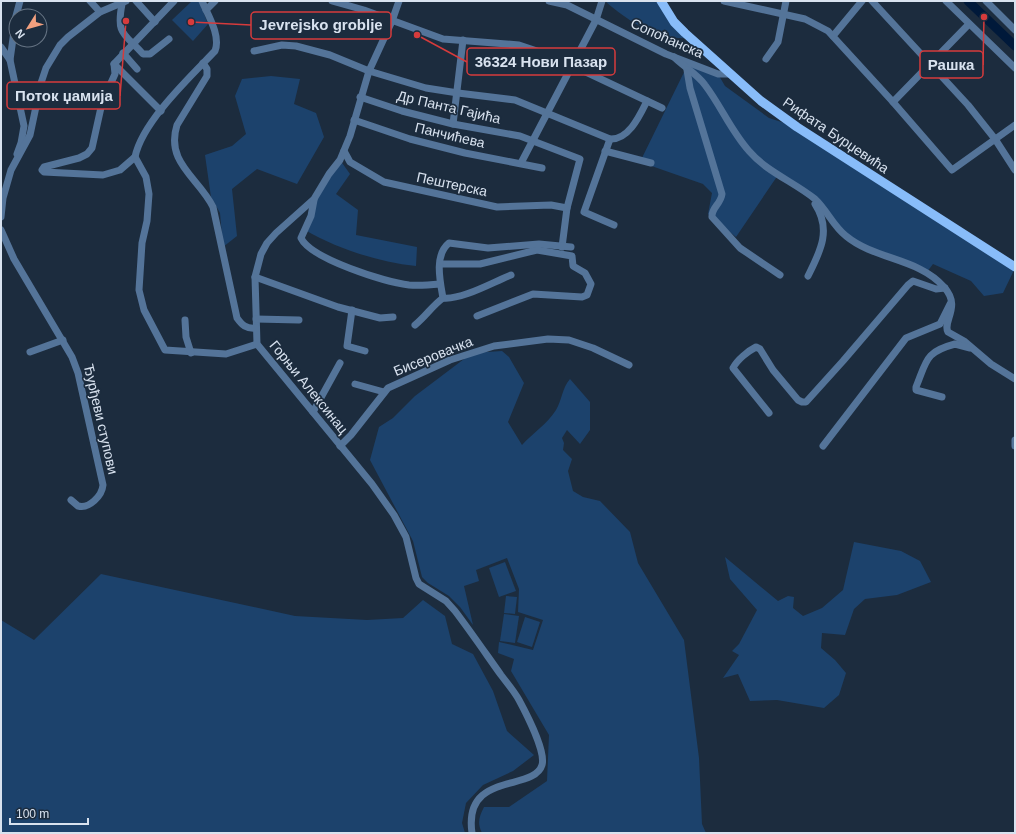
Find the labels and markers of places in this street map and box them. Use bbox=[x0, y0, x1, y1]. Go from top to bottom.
callout: Jevrejsko groblje bbox=[251, 12, 391, 39]
callout: 36324 Нови Пазар bbox=[467, 48, 615, 75]
callout: Рашка bbox=[920, 51, 983, 78]
callout: Поток џамија bbox=[7, 82, 120, 109]

